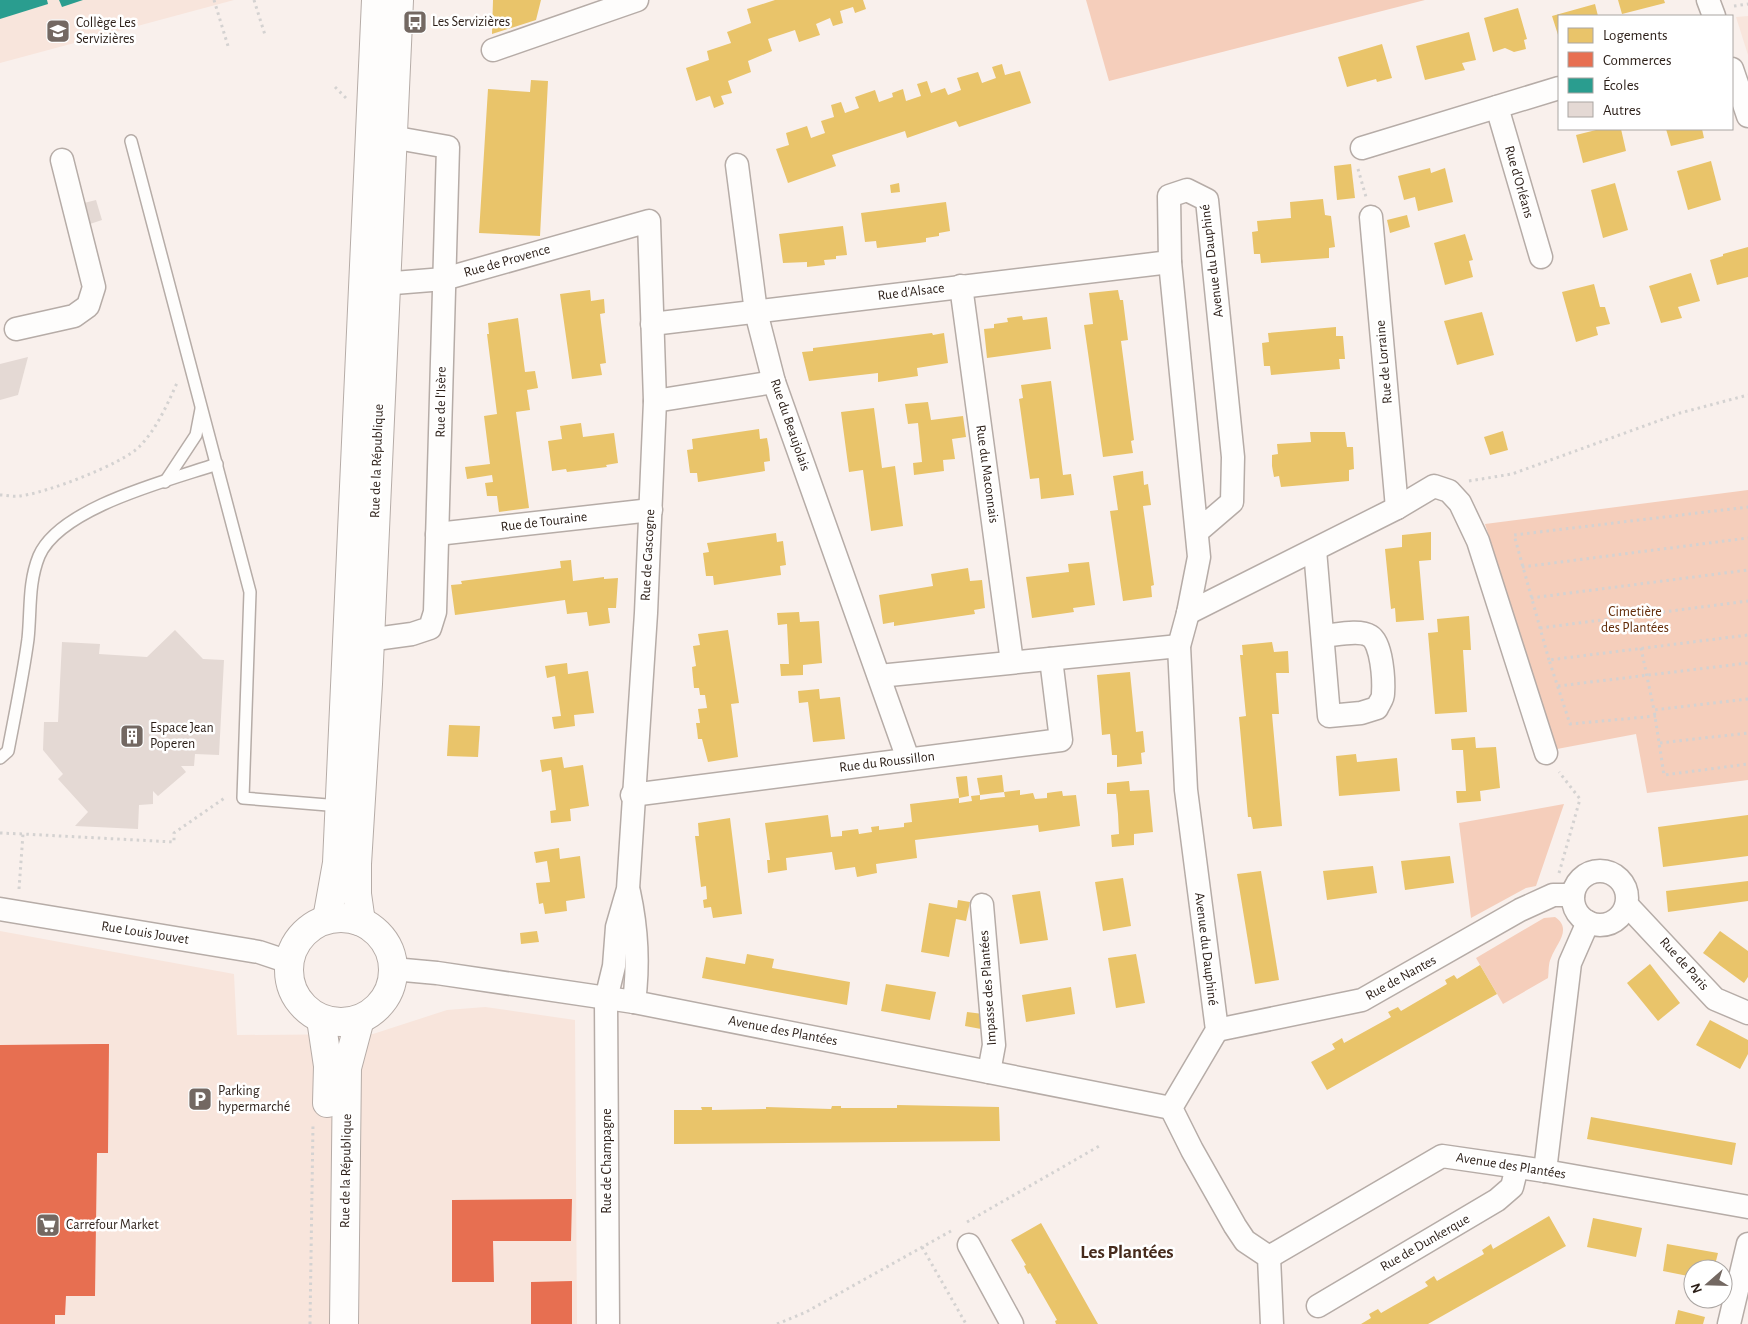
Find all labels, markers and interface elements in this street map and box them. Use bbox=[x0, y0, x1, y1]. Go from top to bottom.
bus stop icon: Les Servizières bbox=[402, 9, 428, 35]
place label: Les Servizières bbox=[432, 15, 510, 29]
legend bbox=[1558, 15, 1733, 130]
place label: Collège Les Servizières bbox=[76, 16, 136, 46]
school or university icon: Collège Les Servizières bbox=[45, 18, 71, 44]
text: Logements bbox=[1603, 28, 1668, 43]
text: Commerces bbox=[1603, 53, 1672, 68]
text: Écoles bbox=[1603, 76, 1639, 93]
text: Autres bbox=[1603, 103, 1641, 118]
street label: Rue d'Orléans bbox=[1502, 144, 1536, 220]
street label: Avenue du Dauphiné bbox=[1198, 204, 1226, 318]
street label: Rue de Provence bbox=[462, 242, 552, 280]
street label: Rue d'Alsace bbox=[877, 281, 945, 303]
street label: Rue de Lorraine bbox=[1373, 319, 1395, 405]
street label: Rue de l'Isère bbox=[433, 366, 449, 438]
street label: Rue du Beaujolais bbox=[768, 377, 812, 473]
street label: Rue de la République bbox=[368, 404, 386, 518]
street label: Rue du Maconnais bbox=[973, 424, 1001, 524]
street label: Rue de Gascogne bbox=[639, 509, 657, 601]
street label: Rue de Touraine bbox=[500, 510, 588, 534]
park label: Cimetière des Plantées bbox=[1601, 605, 1669, 635]
place label: Espace Jean Poperen bbox=[150, 721, 214, 751]
building icon: Espace Jean Poperen bbox=[119, 723, 145, 749]
street label: Rue du Roussillon bbox=[839, 749, 935, 775]
street label: Avenue du Dauphiné bbox=[1192, 892, 1220, 1006]
street label: Rue Louis Jouvet bbox=[100, 919, 190, 947]
street label: Impasse des Plantées bbox=[977, 930, 999, 1046]
street label: Rue de Paris bbox=[1657, 935, 1711, 993]
street label: Rue de Nantes bbox=[1363, 953, 1439, 1003]
street label: Avenue des Plantées bbox=[727, 1014, 839, 1048]
place label: Parking hypermarché bbox=[218, 1084, 290, 1114]
parking icon: Parking hypermarché bbox=[187, 1086, 213, 1112]
street label: Rue de Champagne bbox=[600, 1108, 614, 1214]
street label: Rue de la République bbox=[338, 1114, 354, 1228]
street label: Avenue des Plantées bbox=[1455, 1150, 1567, 1182]
supermarket icon: Carrefour Market bbox=[35, 1212, 61, 1238]
street label: Rue de Dunkerque bbox=[1378, 1212, 1472, 1274]
place label: Carrefour Market bbox=[66, 1218, 159, 1232]
district label: Les Plantées bbox=[1080, 1243, 1174, 1262]
north arrow bbox=[1683, 1259, 1733, 1309]
text: N bbox=[1688, 1281, 1705, 1295]

